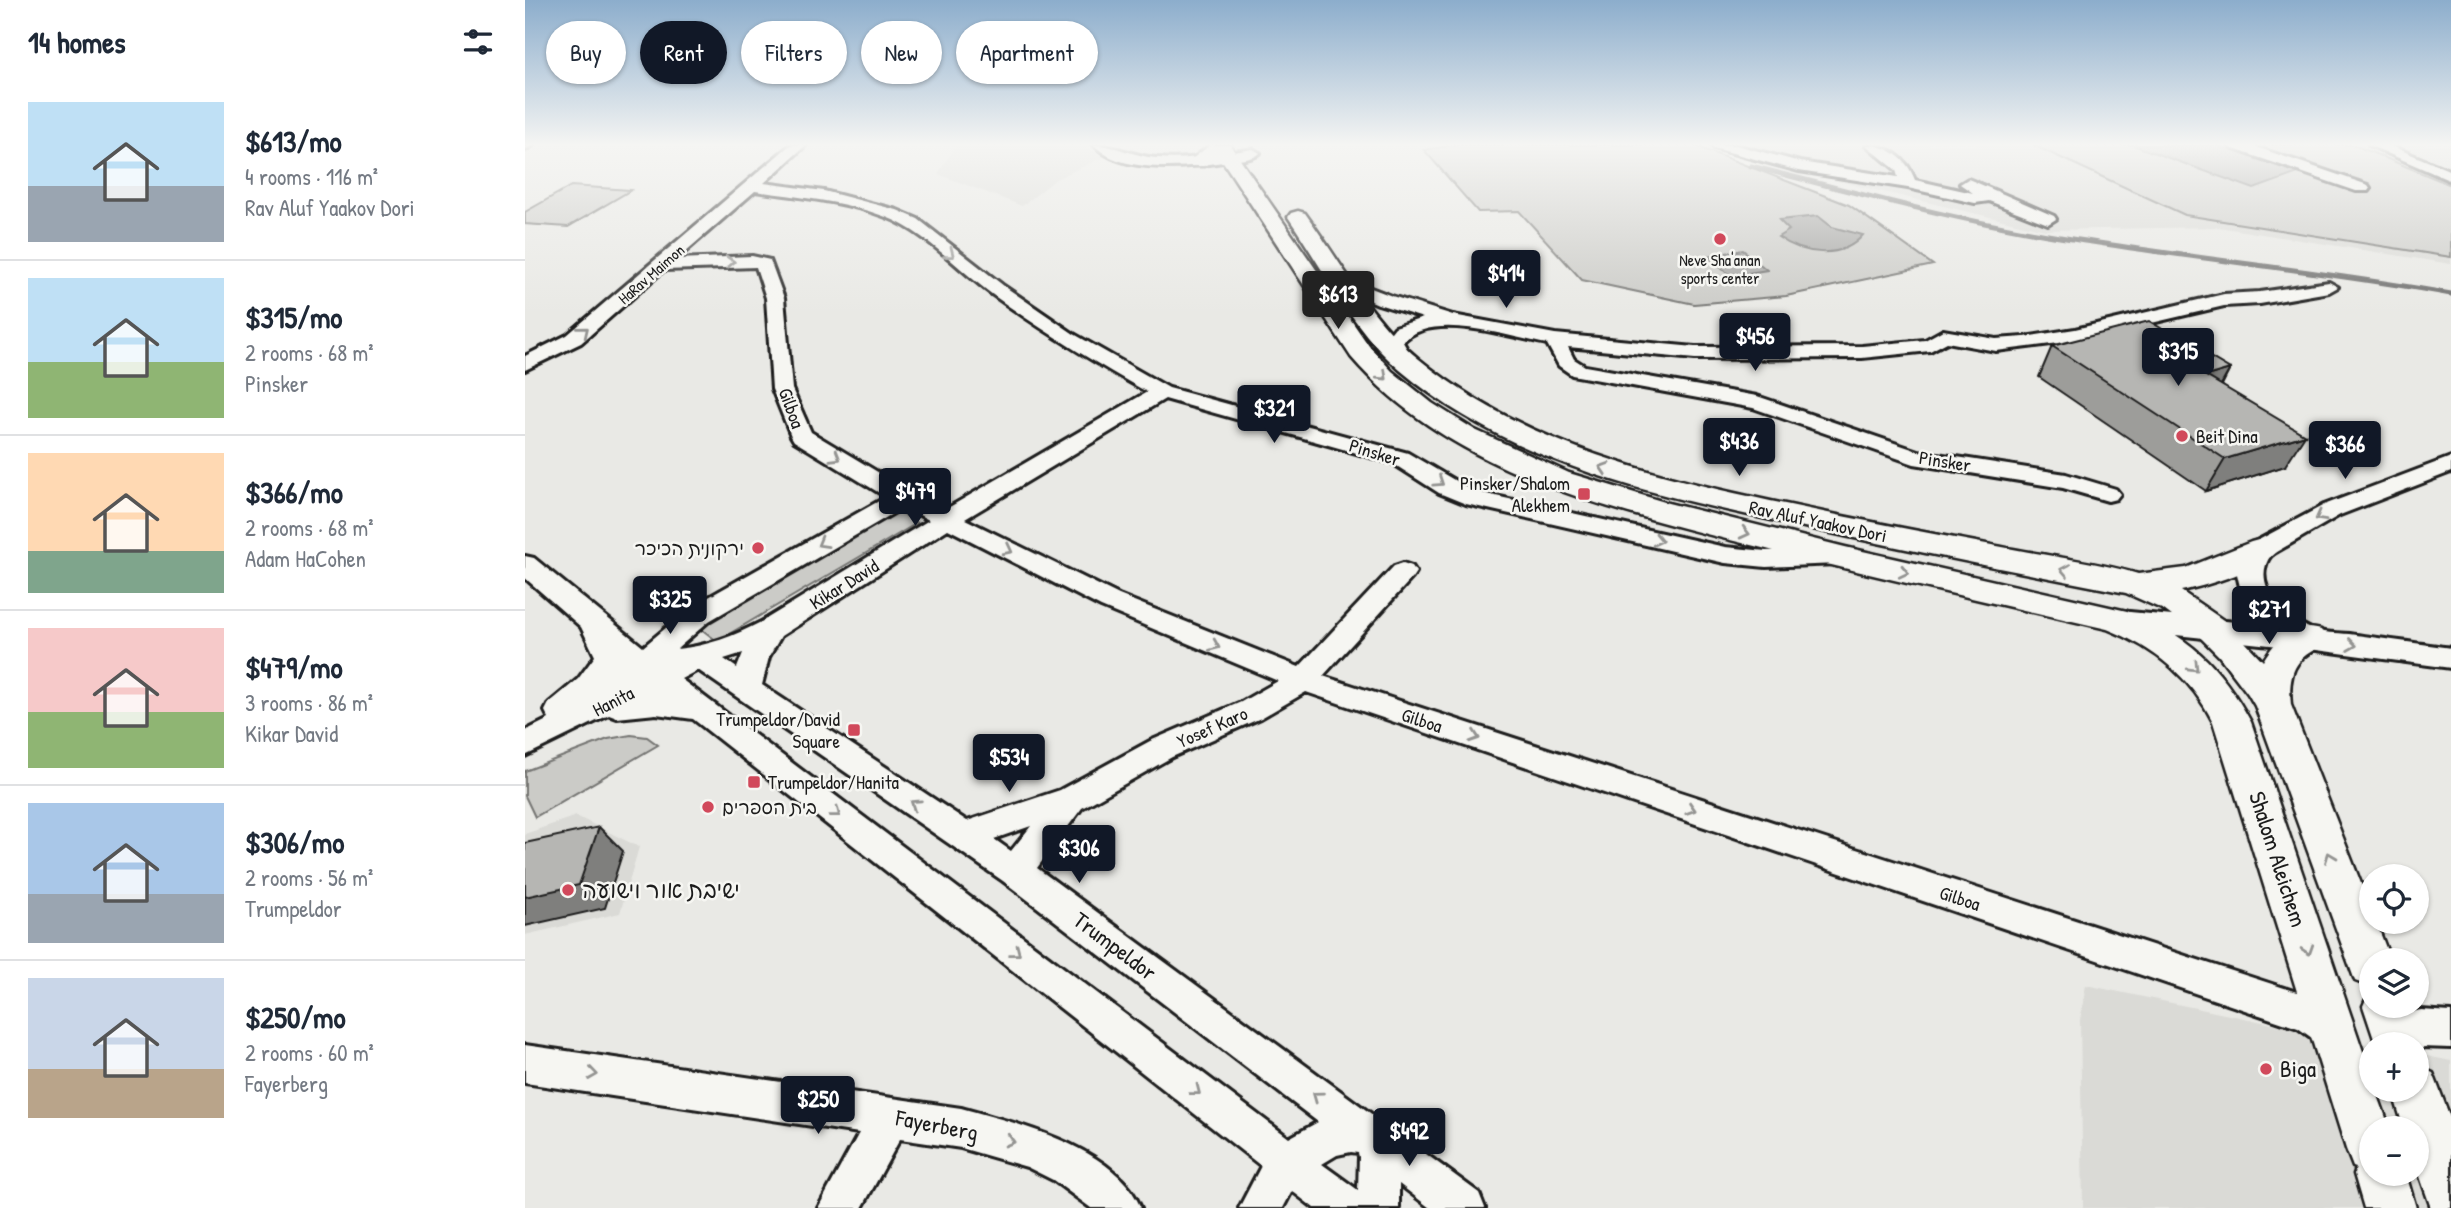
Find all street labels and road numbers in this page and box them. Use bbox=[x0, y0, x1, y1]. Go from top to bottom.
street label: HaRav Maimon bbox=[613, 239, 689, 309]
street label: Gilboa bbox=[773, 384, 811, 432]
street label: Pinsker bbox=[1346, 432, 1404, 472]
street label: Pinsker bbox=[1917, 444, 1973, 478]
street label: Rav Aluf Yaakov Dori bbox=[1747, 494, 1889, 548]
street label: Kikar David bbox=[804, 552, 884, 615]
street label: Hanita bbox=[588, 679, 639, 722]
street label: Yosef Karo bbox=[1173, 700, 1252, 754]
street label: Gilboa bbox=[1398, 701, 1446, 739]
street label: Shalom Aleichem bbox=[2242, 787, 2315, 930]
street label: Gilboa bbox=[1936, 879, 1984, 917]
street label: Trumpeldor bbox=[1067, 904, 1163, 987]
street label: Fayerberg bbox=[892, 1101, 981, 1148]

